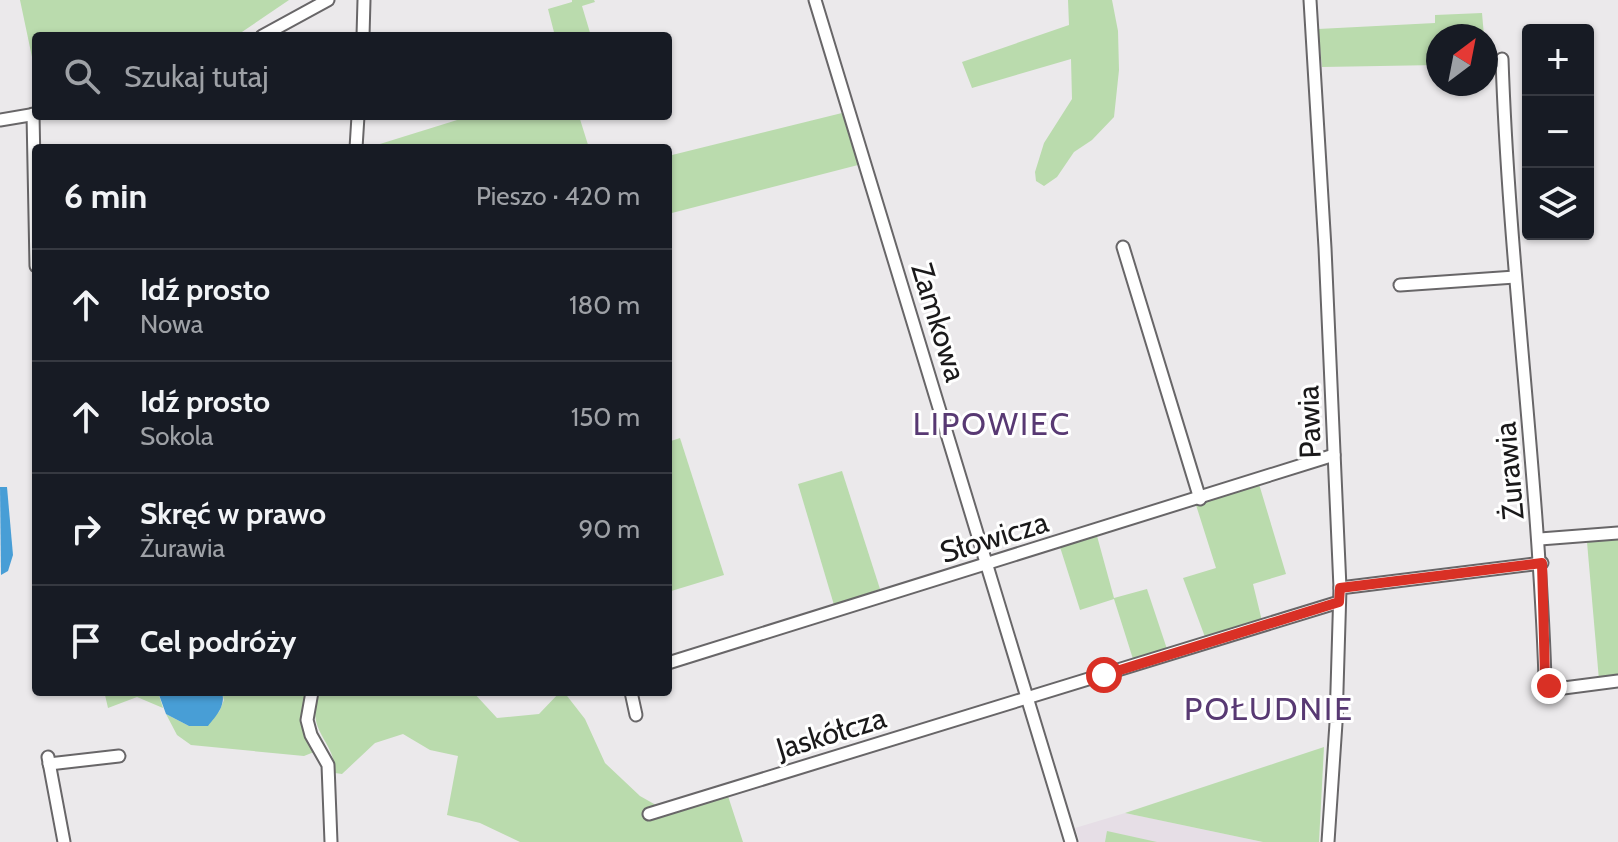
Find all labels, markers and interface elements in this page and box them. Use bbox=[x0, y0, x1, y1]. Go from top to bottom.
north arrow bbox=[1426, 24, 1498, 96]
map controls bbox=[1522, 24, 1594, 240]
button: + bbox=[1522, 24, 1594, 96]
search box bbox=[32, 32, 672, 120]
icon: search bbox=[60, 54, 104, 98]
text: Szukaj tutaj bbox=[124, 58, 269, 95]
button: − bbox=[1522, 96, 1594, 168]
button: layers bbox=[1522, 168, 1594, 240]
text: 6 min bbox=[64, 175, 147, 217]
text: Pieszo · 420 m bbox=[476, 180, 640, 212]
street label: Zamkowa bbox=[903, 258, 975, 386]
text: Idź prosto bbox=[140, 271, 270, 308]
icon: ahead bbox=[64, 283, 108, 327]
text: 180 m bbox=[569, 289, 640, 321]
text: Nowa bbox=[140, 308, 203, 340]
text: Idź prosto bbox=[140, 383, 270, 420]
street label: Pawia bbox=[1289, 384, 1329, 459]
icon: ahead bbox=[64, 395, 108, 439]
text: 150 m bbox=[571, 401, 640, 433]
district label: LIPOWIEC bbox=[913, 404, 1071, 443]
text: Sokola bbox=[140, 420, 213, 452]
street label: Żurawia bbox=[1486, 420, 1532, 521]
text: Skręć w prawo bbox=[140, 495, 326, 532]
street label: Słowicza bbox=[935, 503, 1053, 571]
icon: right bbox=[64, 507, 108, 551]
text: 90 m bbox=[578, 513, 640, 545]
text: Żurawia bbox=[140, 532, 225, 564]
icon: arrive bbox=[64, 619, 108, 663]
text: Cel podróży bbox=[140, 623, 296, 660]
route start bbox=[1086, 657, 1122, 693]
route end bbox=[1531, 668, 1567, 704]
district label: POŁUDNIE bbox=[1184, 689, 1354, 728]
street label: Jaskółcza bbox=[771, 699, 891, 767]

